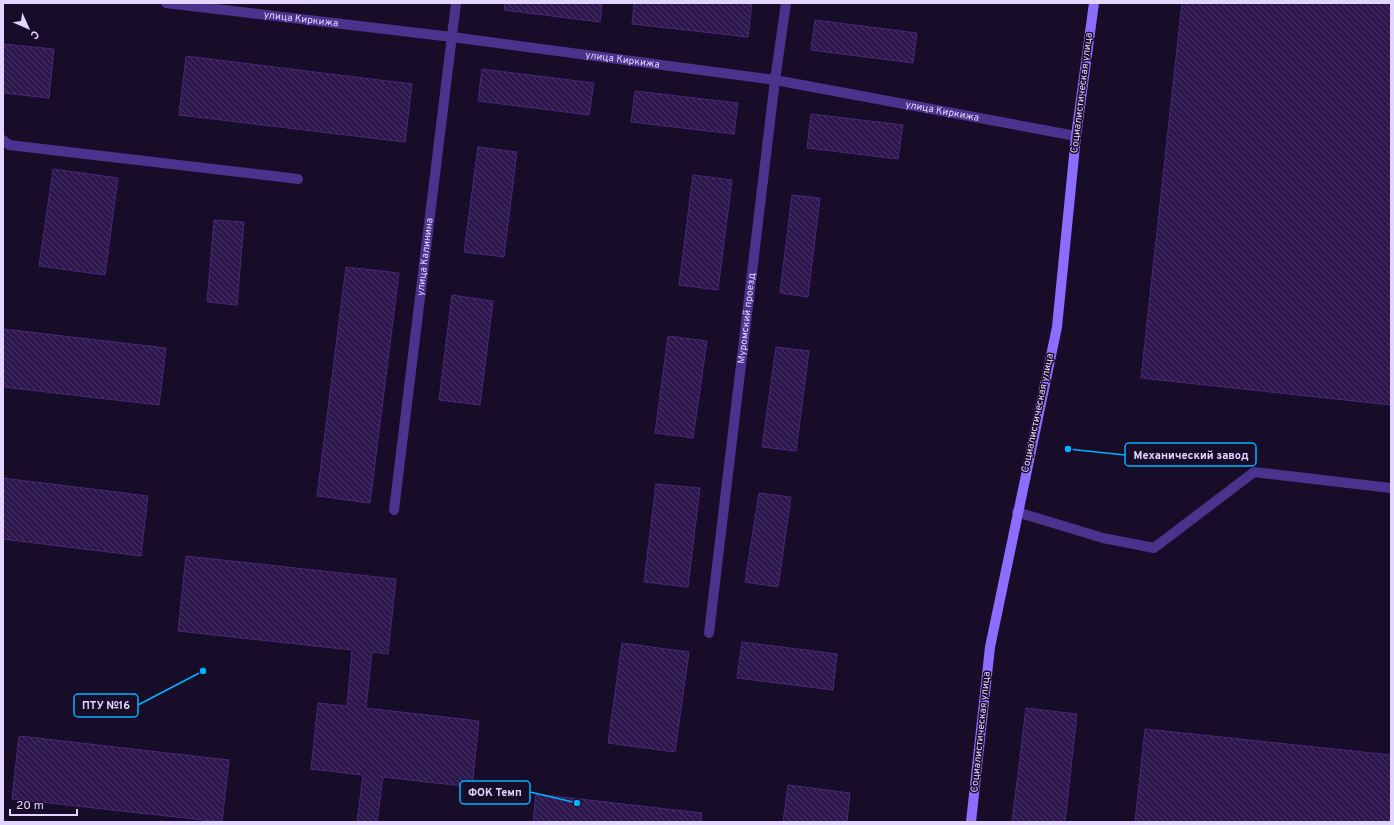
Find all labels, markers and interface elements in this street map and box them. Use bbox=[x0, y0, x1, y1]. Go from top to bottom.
north arrow bbox=[8, 8, 48, 48]
street label: улица Киркижа bbox=[263, 8, 339, 30]
text: С bbox=[27, 27, 42, 42]
street label: Социалистическая улица bbox=[1068, 32, 1096, 154]
street label: улица Киркижа bbox=[585, 48, 660, 71]
street label: улица Киркижа bbox=[904, 98, 980, 124]
street label: улица Калинина bbox=[414, 217, 436, 297]
street label: Муромский проезд bbox=[735, 272, 758, 364]
street label: Социалистическая улица bbox=[1019, 352, 1057, 474]
callout: Механический завод bbox=[1125, 443, 1256, 466]
text: Механический завод bbox=[1134, 449, 1248, 463]
street label: Социалистическая улица bbox=[968, 671, 994, 793]
callout: ПТУ №16 bbox=[74, 694, 138, 717]
text: ПТУ №16 bbox=[82, 699, 130, 713]
callout: ФОК Темп bbox=[460, 781, 530, 804]
text: ФОК Темп bbox=[468, 786, 522, 800]
scale bar bbox=[10, 791, 77, 817]
text: 20 m bbox=[16, 798, 44, 814]

